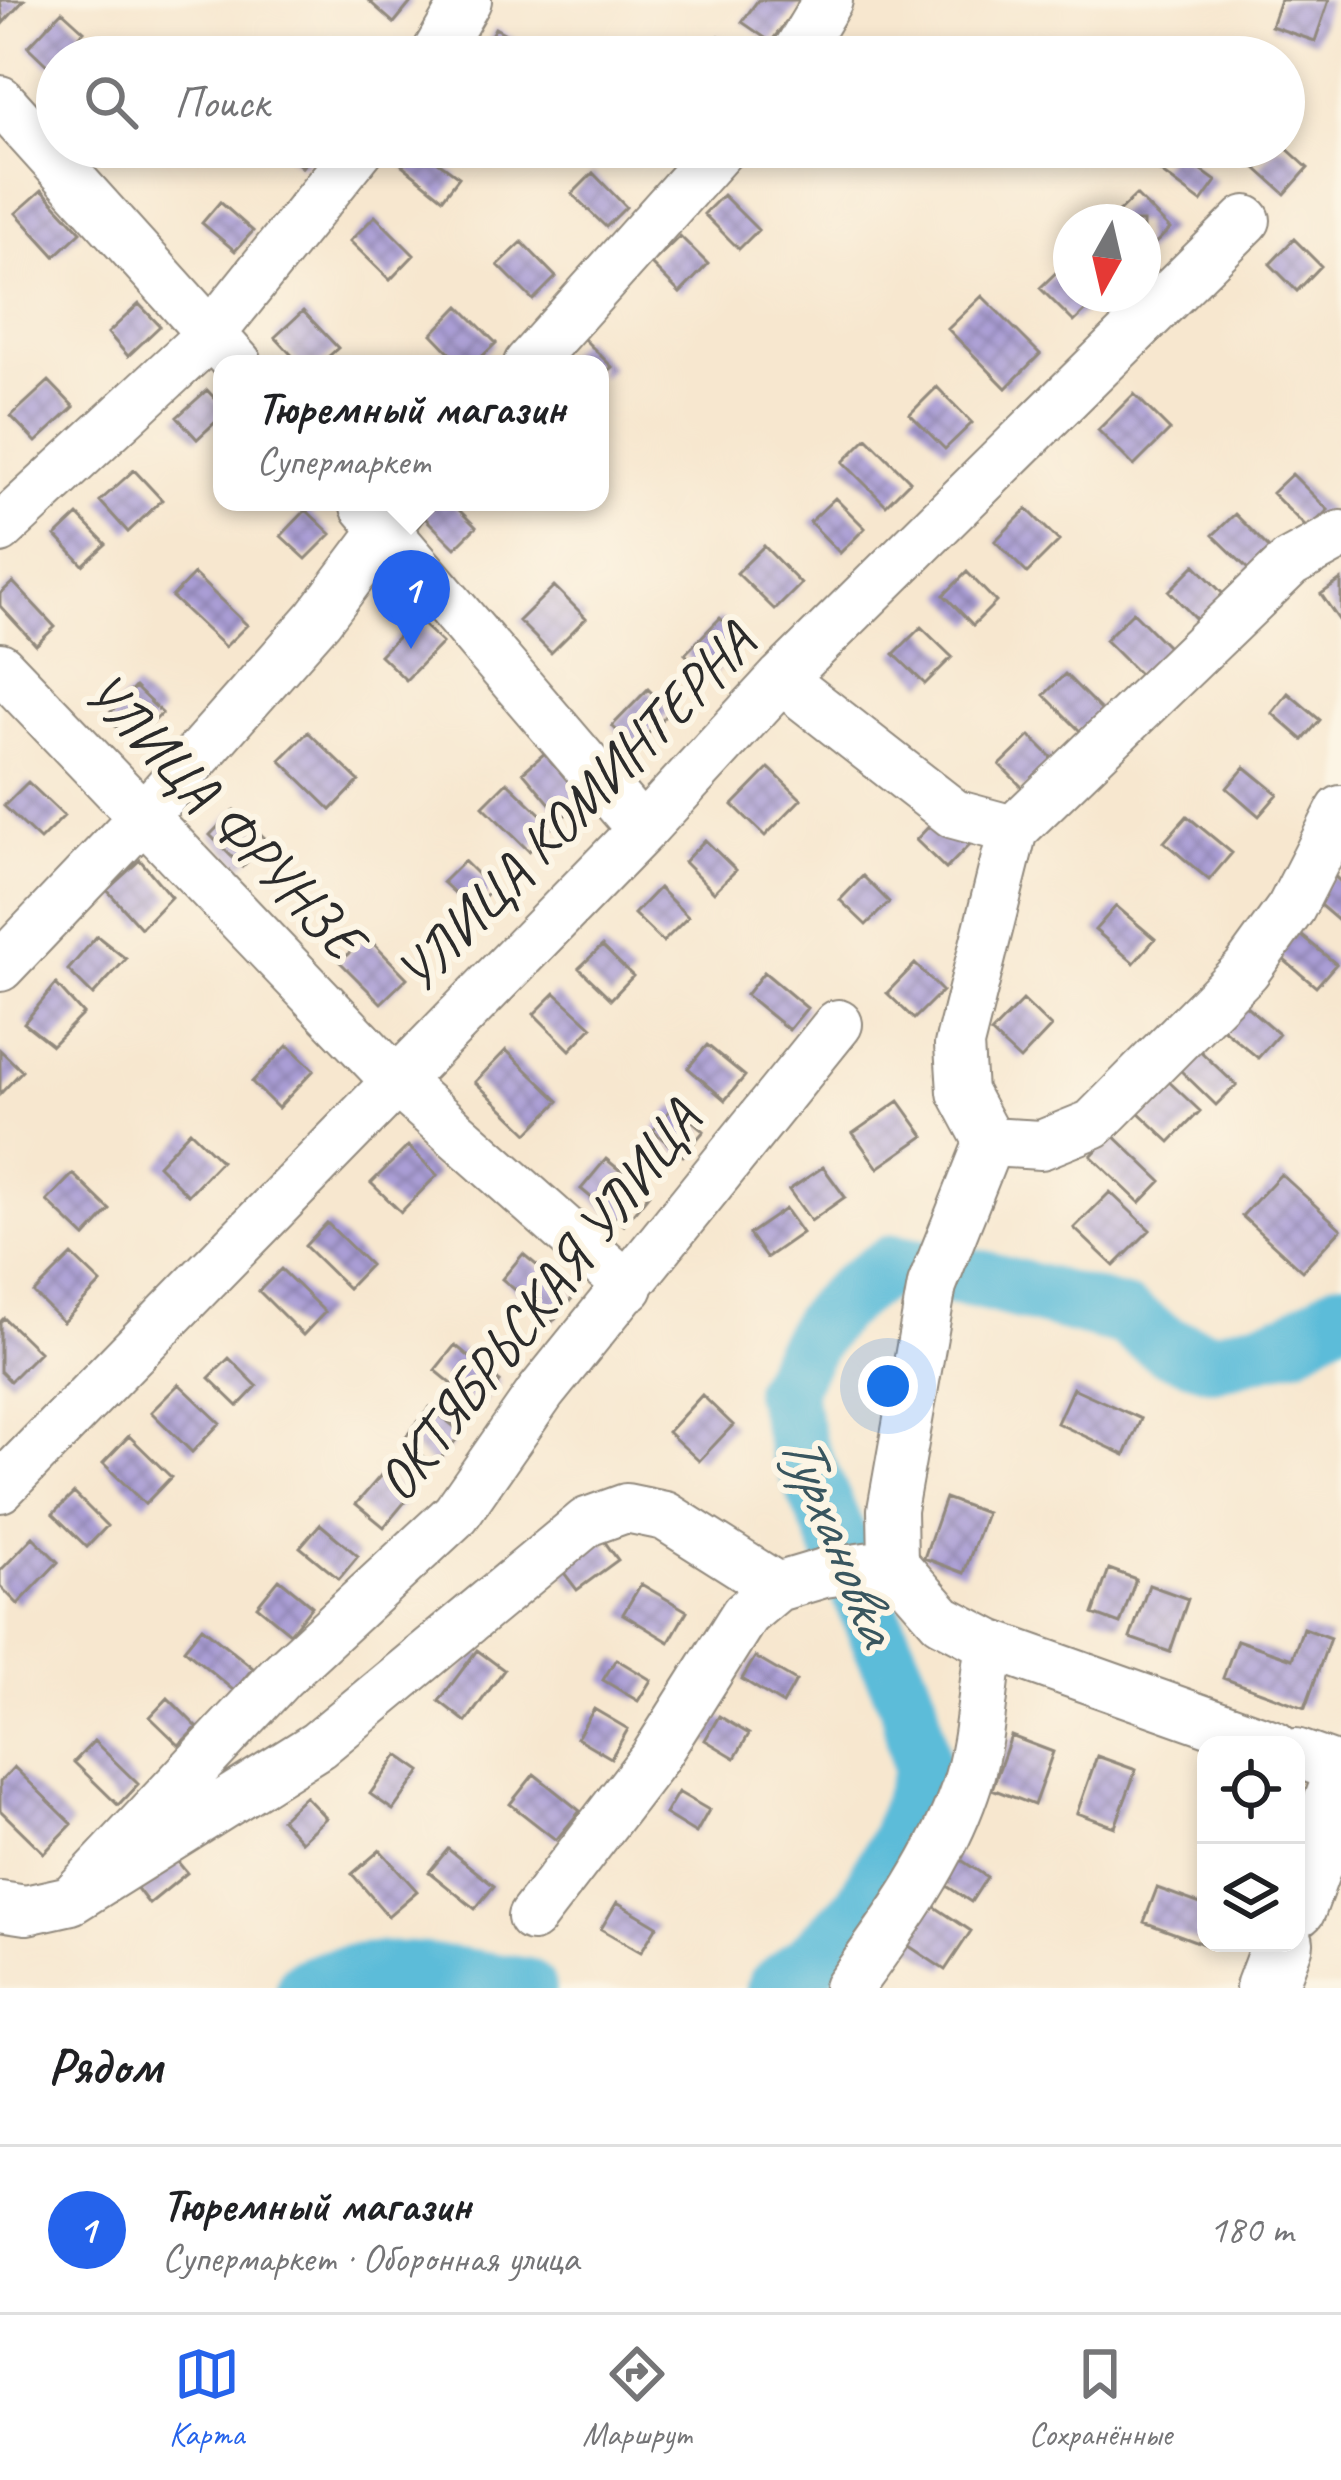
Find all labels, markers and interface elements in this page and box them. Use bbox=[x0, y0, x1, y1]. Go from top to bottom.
search box bbox=[36, 36, 1305, 168]
icon: search bbox=[78, 69, 144, 135]
text: Поиск bbox=[174, 74, 269, 131]
north arrow bbox=[1053, 204, 1161, 312]
popup bbox=[213, 355, 609, 511]
text: Тюремный магазин bbox=[256, 380, 566, 437]
text: Супермаркет bbox=[256, 437, 431, 486]
pin: 1 bbox=[372, 550, 450, 649]
street label: УЛИЦА КОМИНТЕРНА bbox=[380, 606, 772, 1008]
street label: УЛИЦА ФРУНЗЕ bbox=[69, 656, 384, 978]
street label: ОКТЯБРЬСКАЯ УЛИЦА bbox=[360, 1085, 718, 1515]
your location bbox=[858, 1356, 918, 1416]
water label: Турхановка bbox=[763, 1420, 919, 1660]
map controls bbox=[1197, 1736, 1305, 1952]
button: locate bbox=[1197, 1736, 1305, 1844]
button: layers bbox=[1197, 1844, 1305, 1952]
text: Рядом bbox=[48, 2034, 162, 2098]
text: Тюремный магазин bbox=[162, 2177, 471, 2234]
text: 1 bbox=[78, 2205, 96, 2254]
text: 180 m bbox=[1209, 2205, 1293, 2254]
text: Супермаркет · Оборонная улица bbox=[162, 2234, 579, 2283]
tab: Карта bbox=[169, 2341, 244, 2455]
tab: Маршрут bbox=[582, 2341, 691, 2455]
tab: Сохранённые bbox=[1029, 2341, 1172, 2455]

